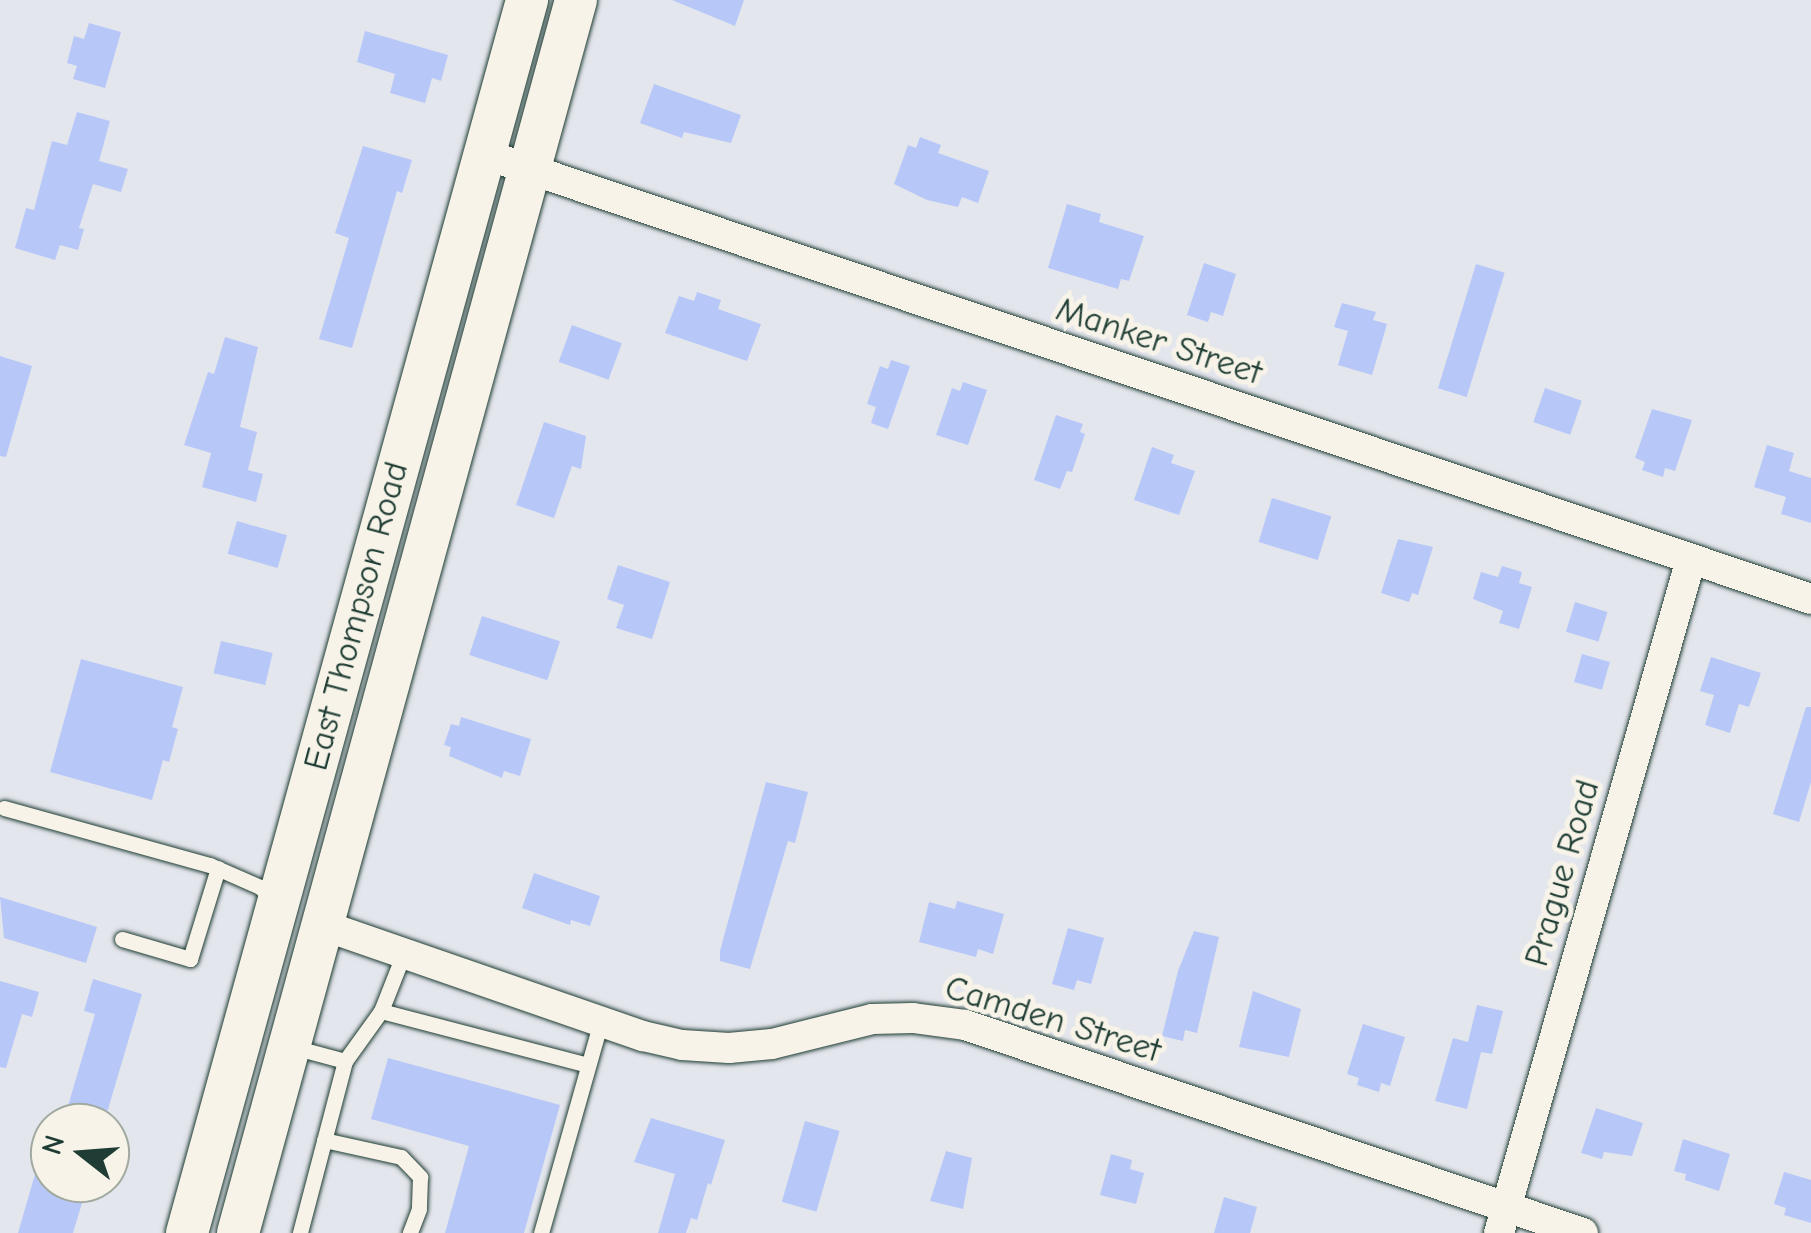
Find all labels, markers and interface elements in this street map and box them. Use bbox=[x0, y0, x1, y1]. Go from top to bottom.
street label: Manker Street bbox=[1051, 288, 1267, 394]
street label: East Thompson Road bbox=[295, 457, 417, 775]
street label: Prague Road bbox=[1515, 775, 1609, 971]
street label: Camden Street bbox=[940, 966, 1166, 1072]
north arrow bbox=[30, 1103, 130, 1203]
text: N bbox=[35, 1131, 71, 1158]

